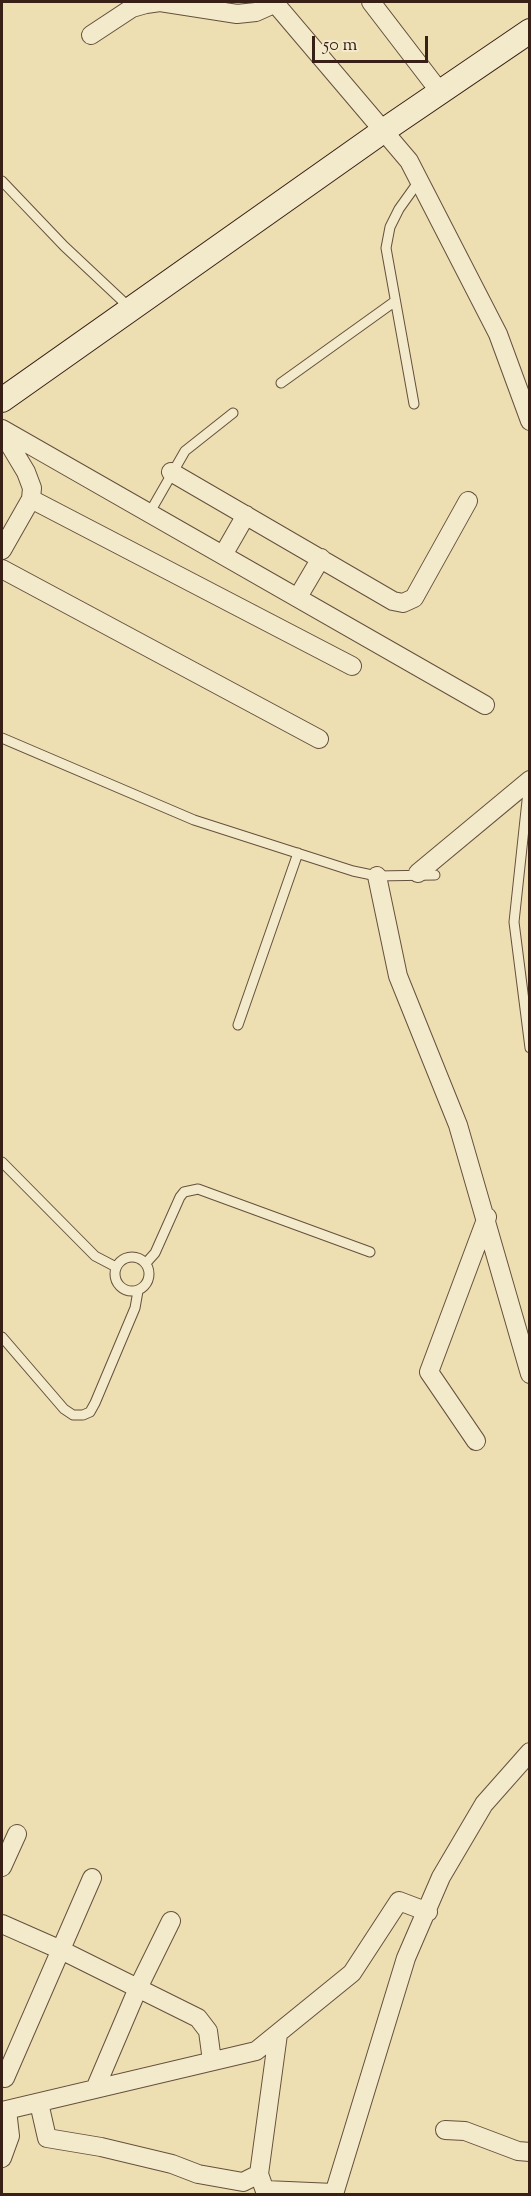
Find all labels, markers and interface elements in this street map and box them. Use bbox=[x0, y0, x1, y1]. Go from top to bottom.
scale bar bbox=[315, 24, 430, 62]
text: 50 m bbox=[323, 33, 357, 59]

